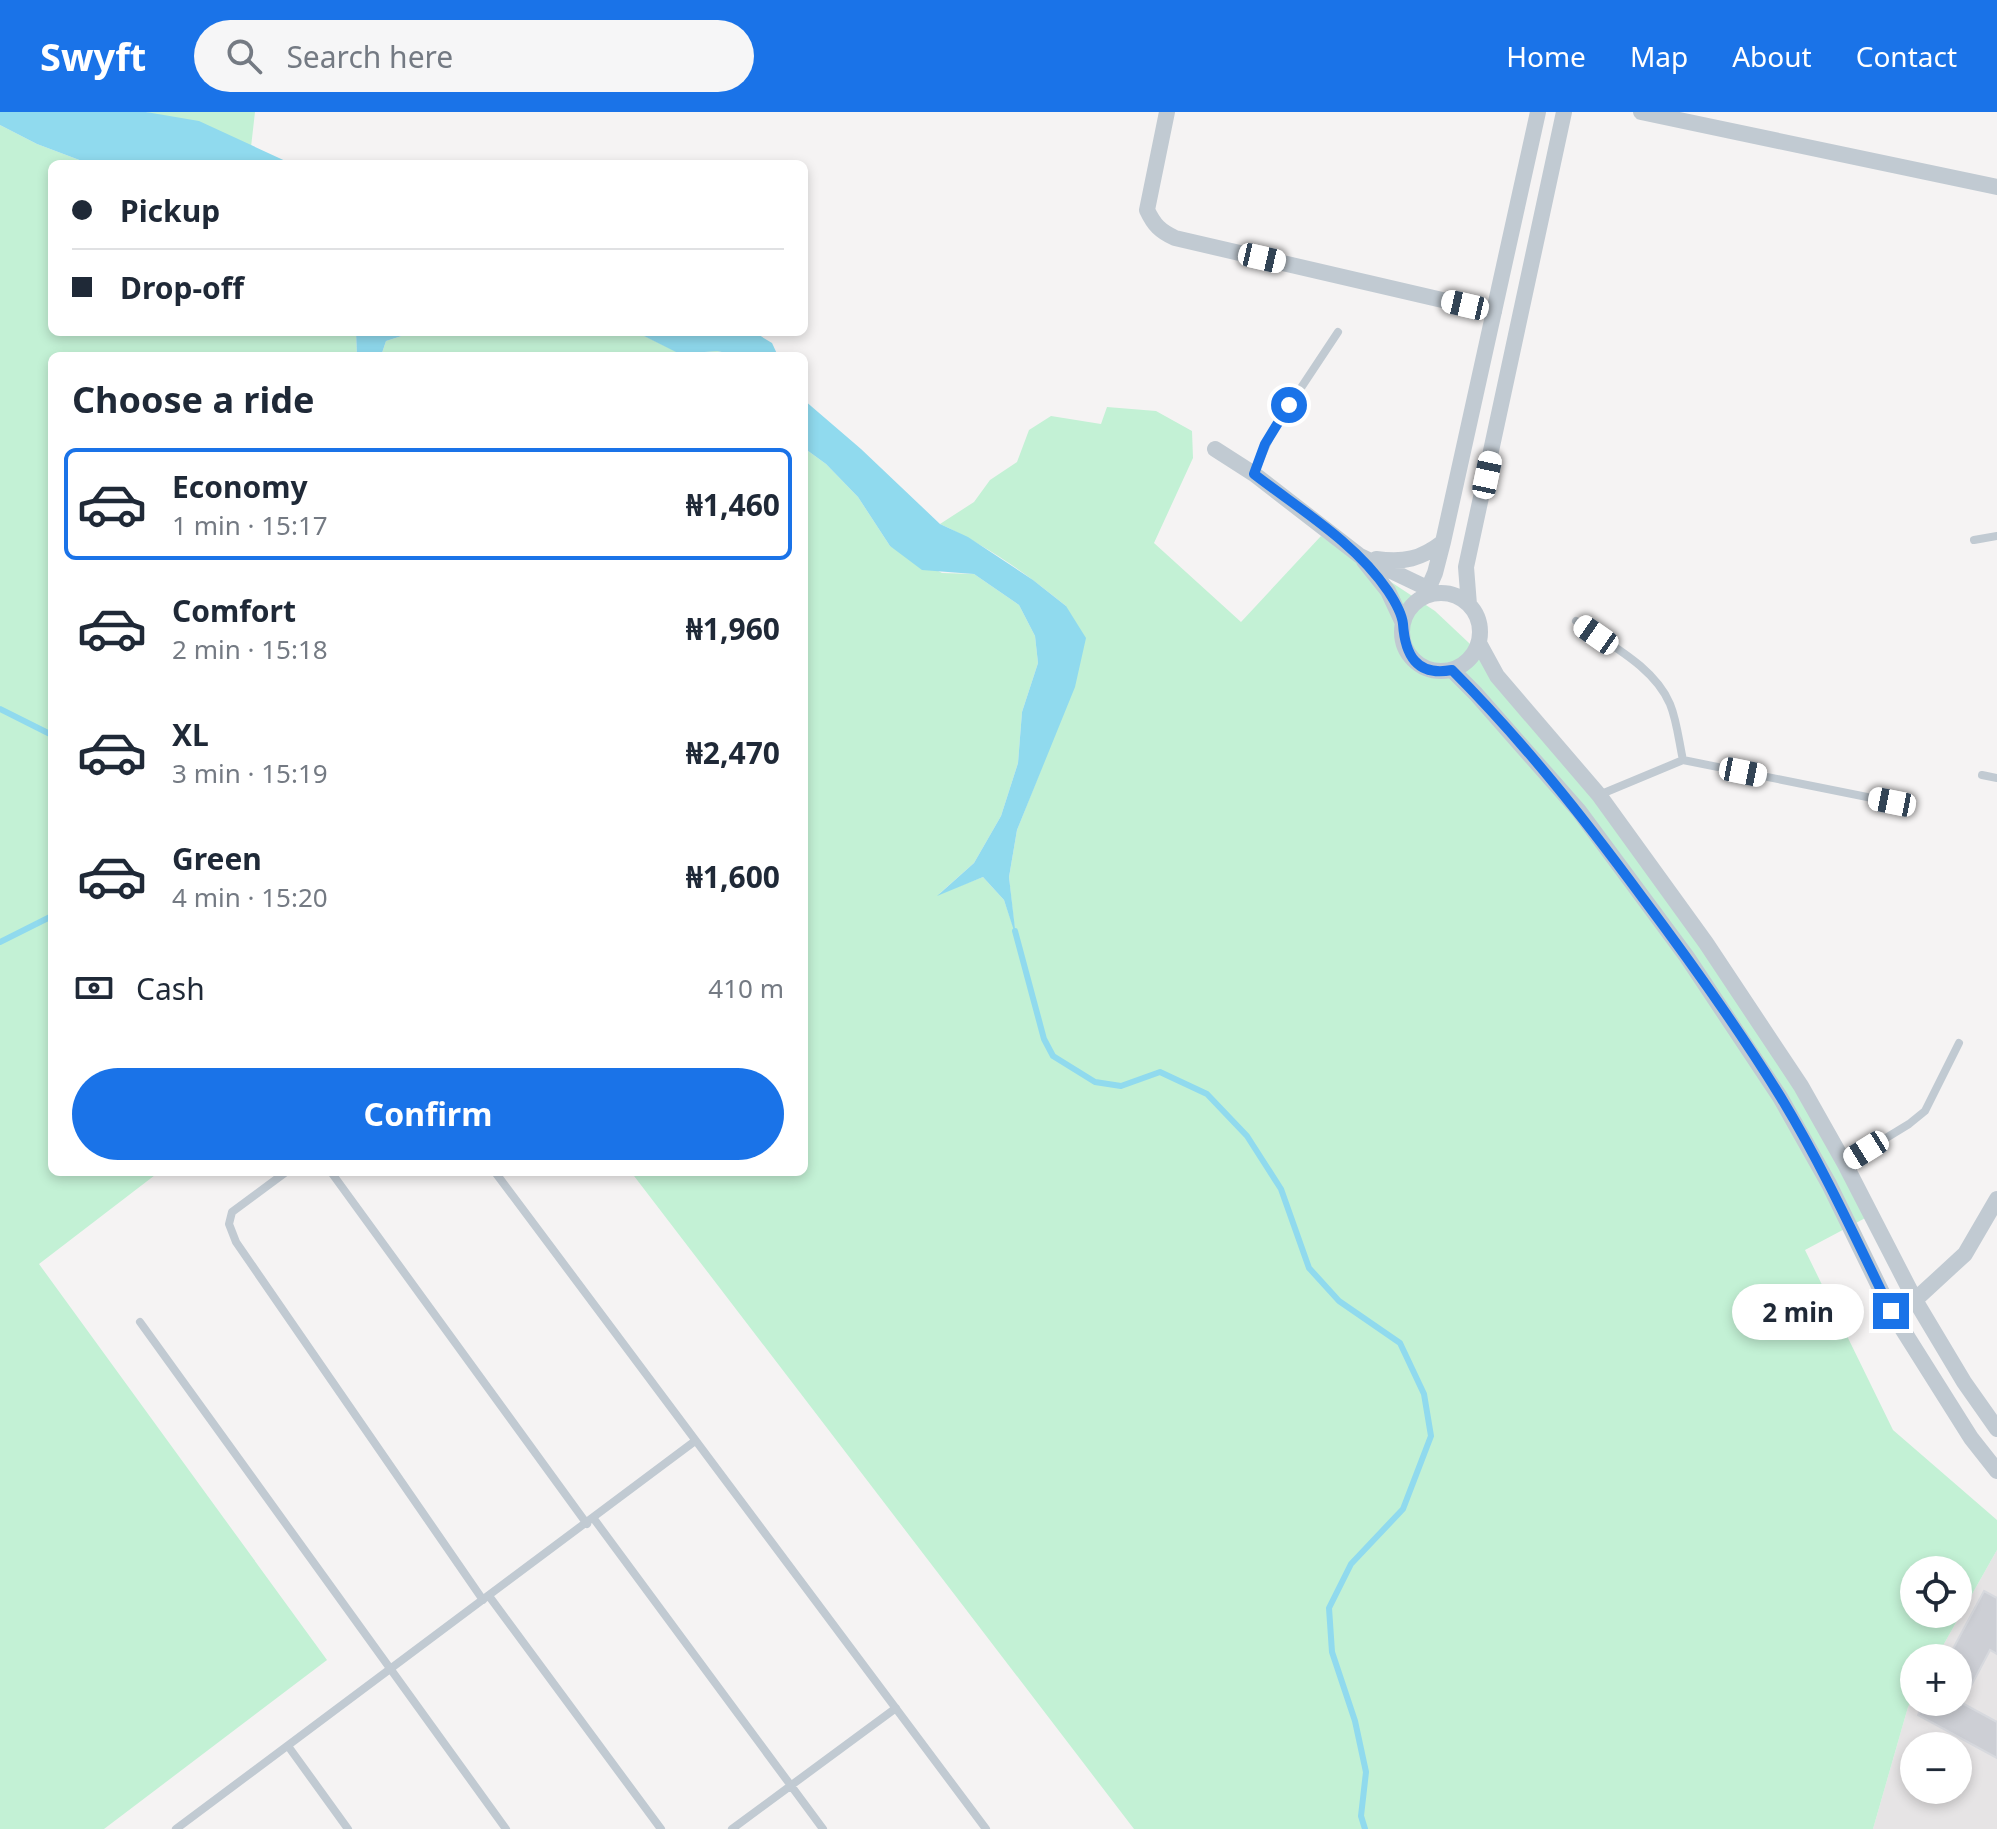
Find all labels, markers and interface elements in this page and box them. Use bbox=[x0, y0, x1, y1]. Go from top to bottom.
search box bbox=[194, 20, 754, 92]
text: Swyft bbox=[40, 30, 146, 82]
icon: search bbox=[222, 34, 266, 78]
text: Search here bbox=[286, 36, 453, 77]
text: Home bbox=[1506, 37, 1586, 75]
text: Map bbox=[1630, 37, 1688, 75]
text: About bbox=[1732, 37, 1812, 75]
text: Contact bbox=[1856, 37, 1957, 75]
text: Pickup bbox=[120, 190, 220, 231]
car bbox=[1236, 241, 1288, 275]
text: Drop-off bbox=[120, 267, 244, 308]
car bbox=[1439, 288, 1491, 322]
text: Choose a ride bbox=[72, 375, 314, 424]
route start bbox=[1271, 387, 1307, 423]
car bbox=[1470, 449, 1504, 501]
text: Economy bbox=[172, 466, 308, 507]
icon: car bbox=[76, 468, 148, 540]
text: ₦1,460 bbox=[686, 484, 780, 525]
text: 1 min · 15:17 bbox=[172, 507, 328, 543]
text: Comfort bbox=[172, 590, 296, 631]
icon: car bbox=[76, 592, 148, 664]
text: ₦1,960 bbox=[686, 608, 780, 649]
car bbox=[1569, 611, 1623, 659]
text: 2 min · 15:18 bbox=[172, 631, 328, 667]
text: XL bbox=[172, 714, 209, 755]
icon: car bbox=[76, 716, 148, 788]
text: ₦2,470 bbox=[686, 732, 780, 773]
text: 3 min · 15:19 bbox=[172, 755, 328, 791]
car bbox=[1717, 756, 1769, 788]
car bbox=[1866, 786, 1918, 818]
text: Green bbox=[172, 838, 262, 879]
icon: car bbox=[76, 840, 148, 912]
text: ₦1,600 bbox=[686, 856, 780, 897]
text: 4 min · 15:20 bbox=[172, 879, 328, 915]
icon: cash bbox=[72, 966, 116, 1010]
text: Cash bbox=[136, 968, 205, 1009]
text: 410 m bbox=[708, 970, 784, 1006]
button: Confirm bbox=[72, 1068, 784, 1160]
car bbox=[1839, 1127, 1893, 1173]
callout: 2 min bbox=[1731, 1283, 1863, 1339]
route end bbox=[1873, 1293, 1909, 1329]
text: 2 min bbox=[1762, 1294, 1834, 1330]
map controls bbox=[1900, 1556, 1972, 1804]
button: locate bbox=[1900, 1556, 1972, 1628]
button: + bbox=[1900, 1644, 1972, 1716]
button: − bbox=[1900, 1732, 1972, 1804]

